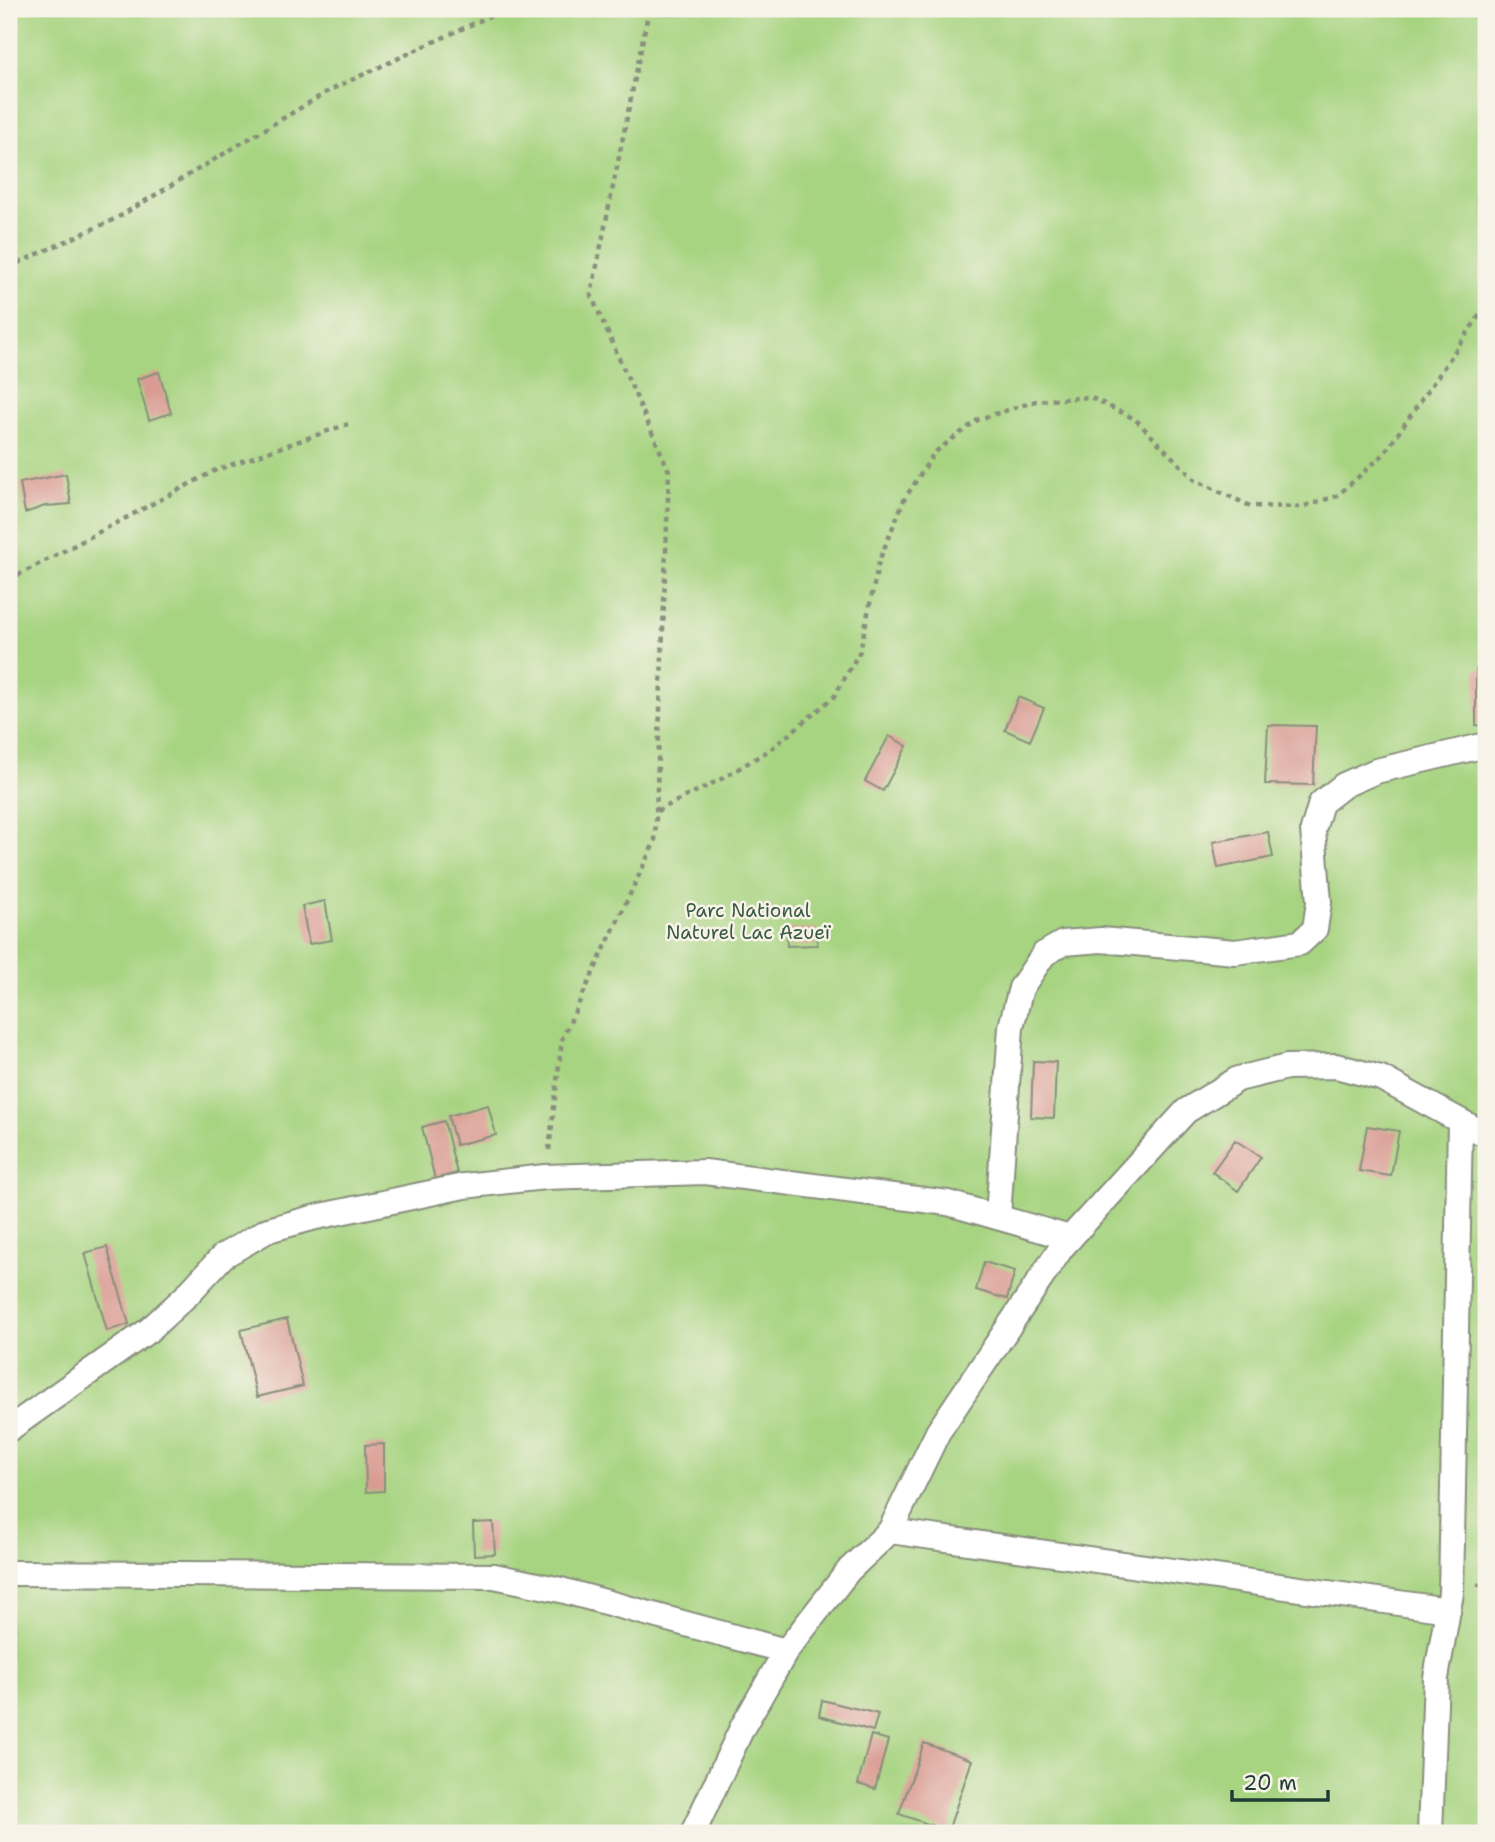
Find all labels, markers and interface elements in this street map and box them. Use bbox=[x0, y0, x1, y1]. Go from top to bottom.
park label: Parc National Naturel Lac Azueï bbox=[666, 898, 832, 945]
scale bar bbox=[1232, 1758, 1329, 1802]
text: 20 m bbox=[1243, 1769, 1297, 1797]

